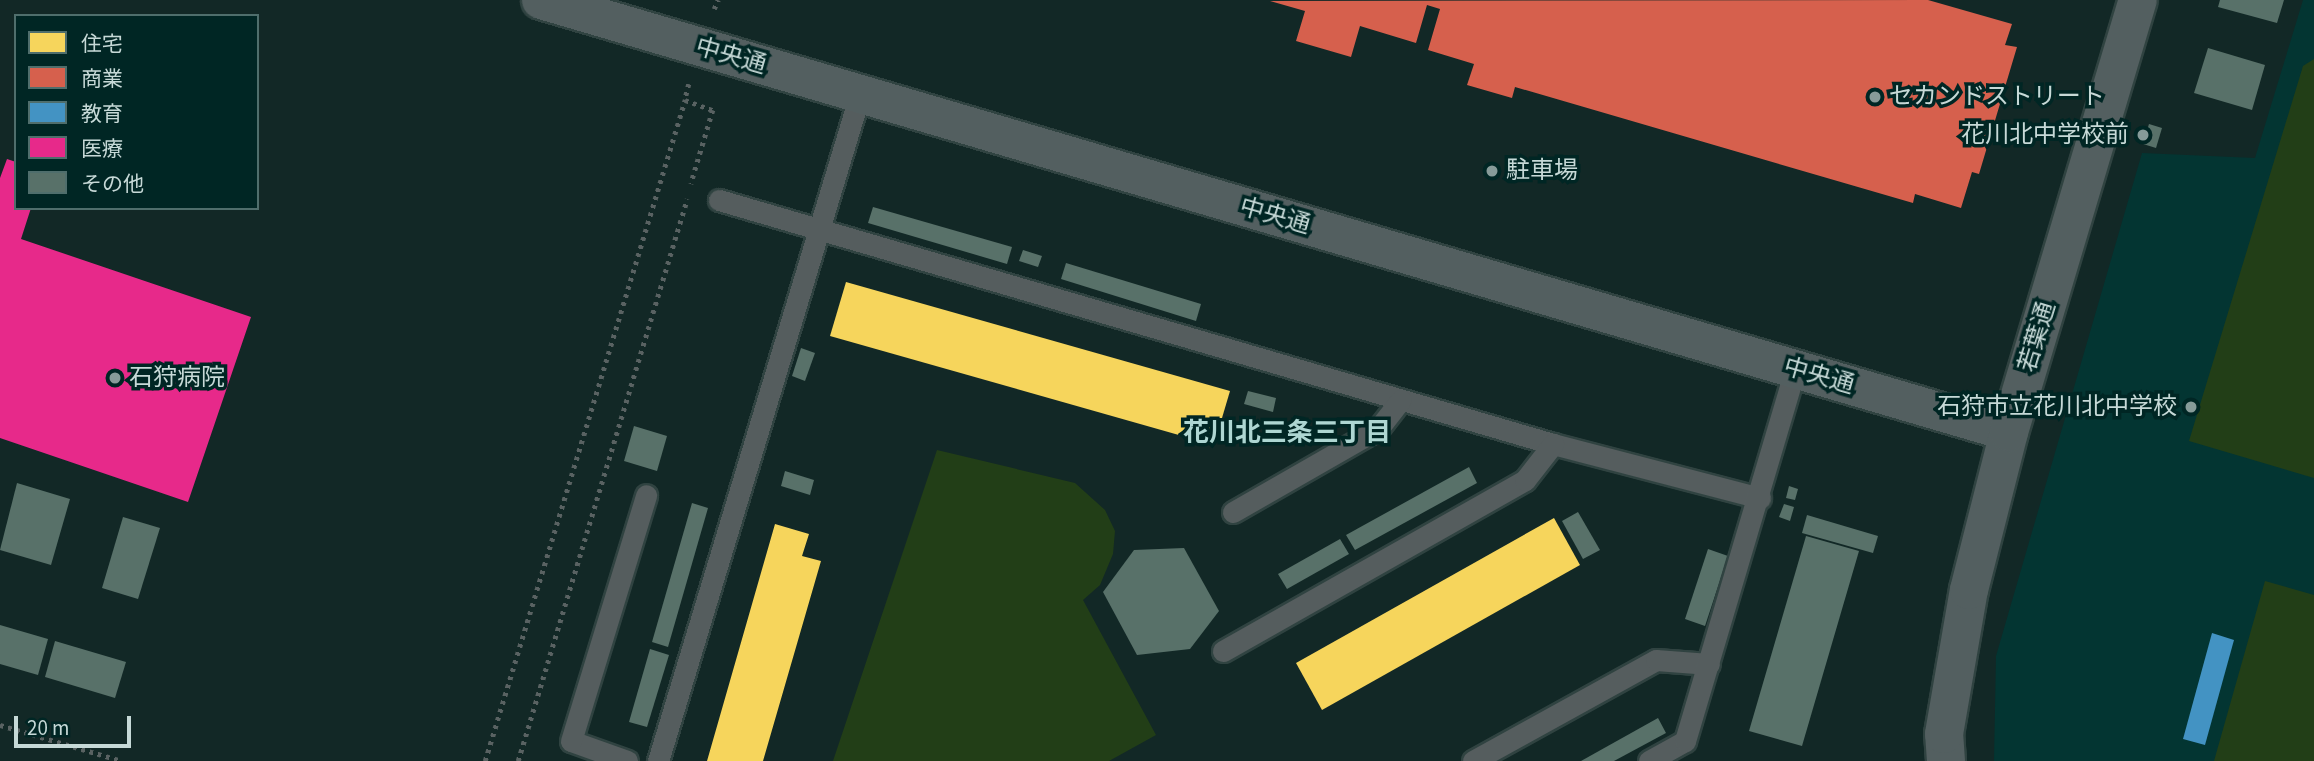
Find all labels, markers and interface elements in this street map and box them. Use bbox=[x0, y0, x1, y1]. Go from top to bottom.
legend bbox=[14, 14, 259, 210]
text: 住宅 bbox=[81, 29, 123, 59]
street label: 中央通 bbox=[692, 32, 770, 80]
text: 商業 bbox=[81, 64, 123, 94]
place label: セカンドストリート bbox=[1889, 83, 2105, 111]
marker: セカンドストリート bbox=[1867, 89, 1883, 105]
text: 教育 bbox=[81, 99, 123, 129]
place label: 花川北中学校前 bbox=[1961, 121, 2129, 149]
marker: 花川北中学校前 bbox=[2135, 127, 2151, 143]
text: 医療 bbox=[81, 134, 123, 164]
place label: 駐車場 bbox=[1506, 157, 1578, 185]
marker: 駐車場 bbox=[1484, 163, 1500, 179]
text: その他 bbox=[81, 169, 144, 199]
street label: 中央通 bbox=[1236, 192, 1314, 240]
street label: 若葉通 bbox=[2013, 298, 2061, 376]
street label: 中央通 bbox=[1780, 352, 1858, 400]
place label: 石狩病院 bbox=[129, 364, 225, 392]
marker: 石狩病院 bbox=[107, 370, 123, 386]
place label: 石狩市立花川北中学校 bbox=[1937, 393, 2177, 421]
marker: 石狩市立花川北中学校 bbox=[2183, 399, 2199, 415]
district label: 花川北三条三丁目 bbox=[1183, 417, 1391, 449]
scale bar bbox=[18, 702, 135, 746]
text: 20 m bbox=[27, 713, 69, 743]

